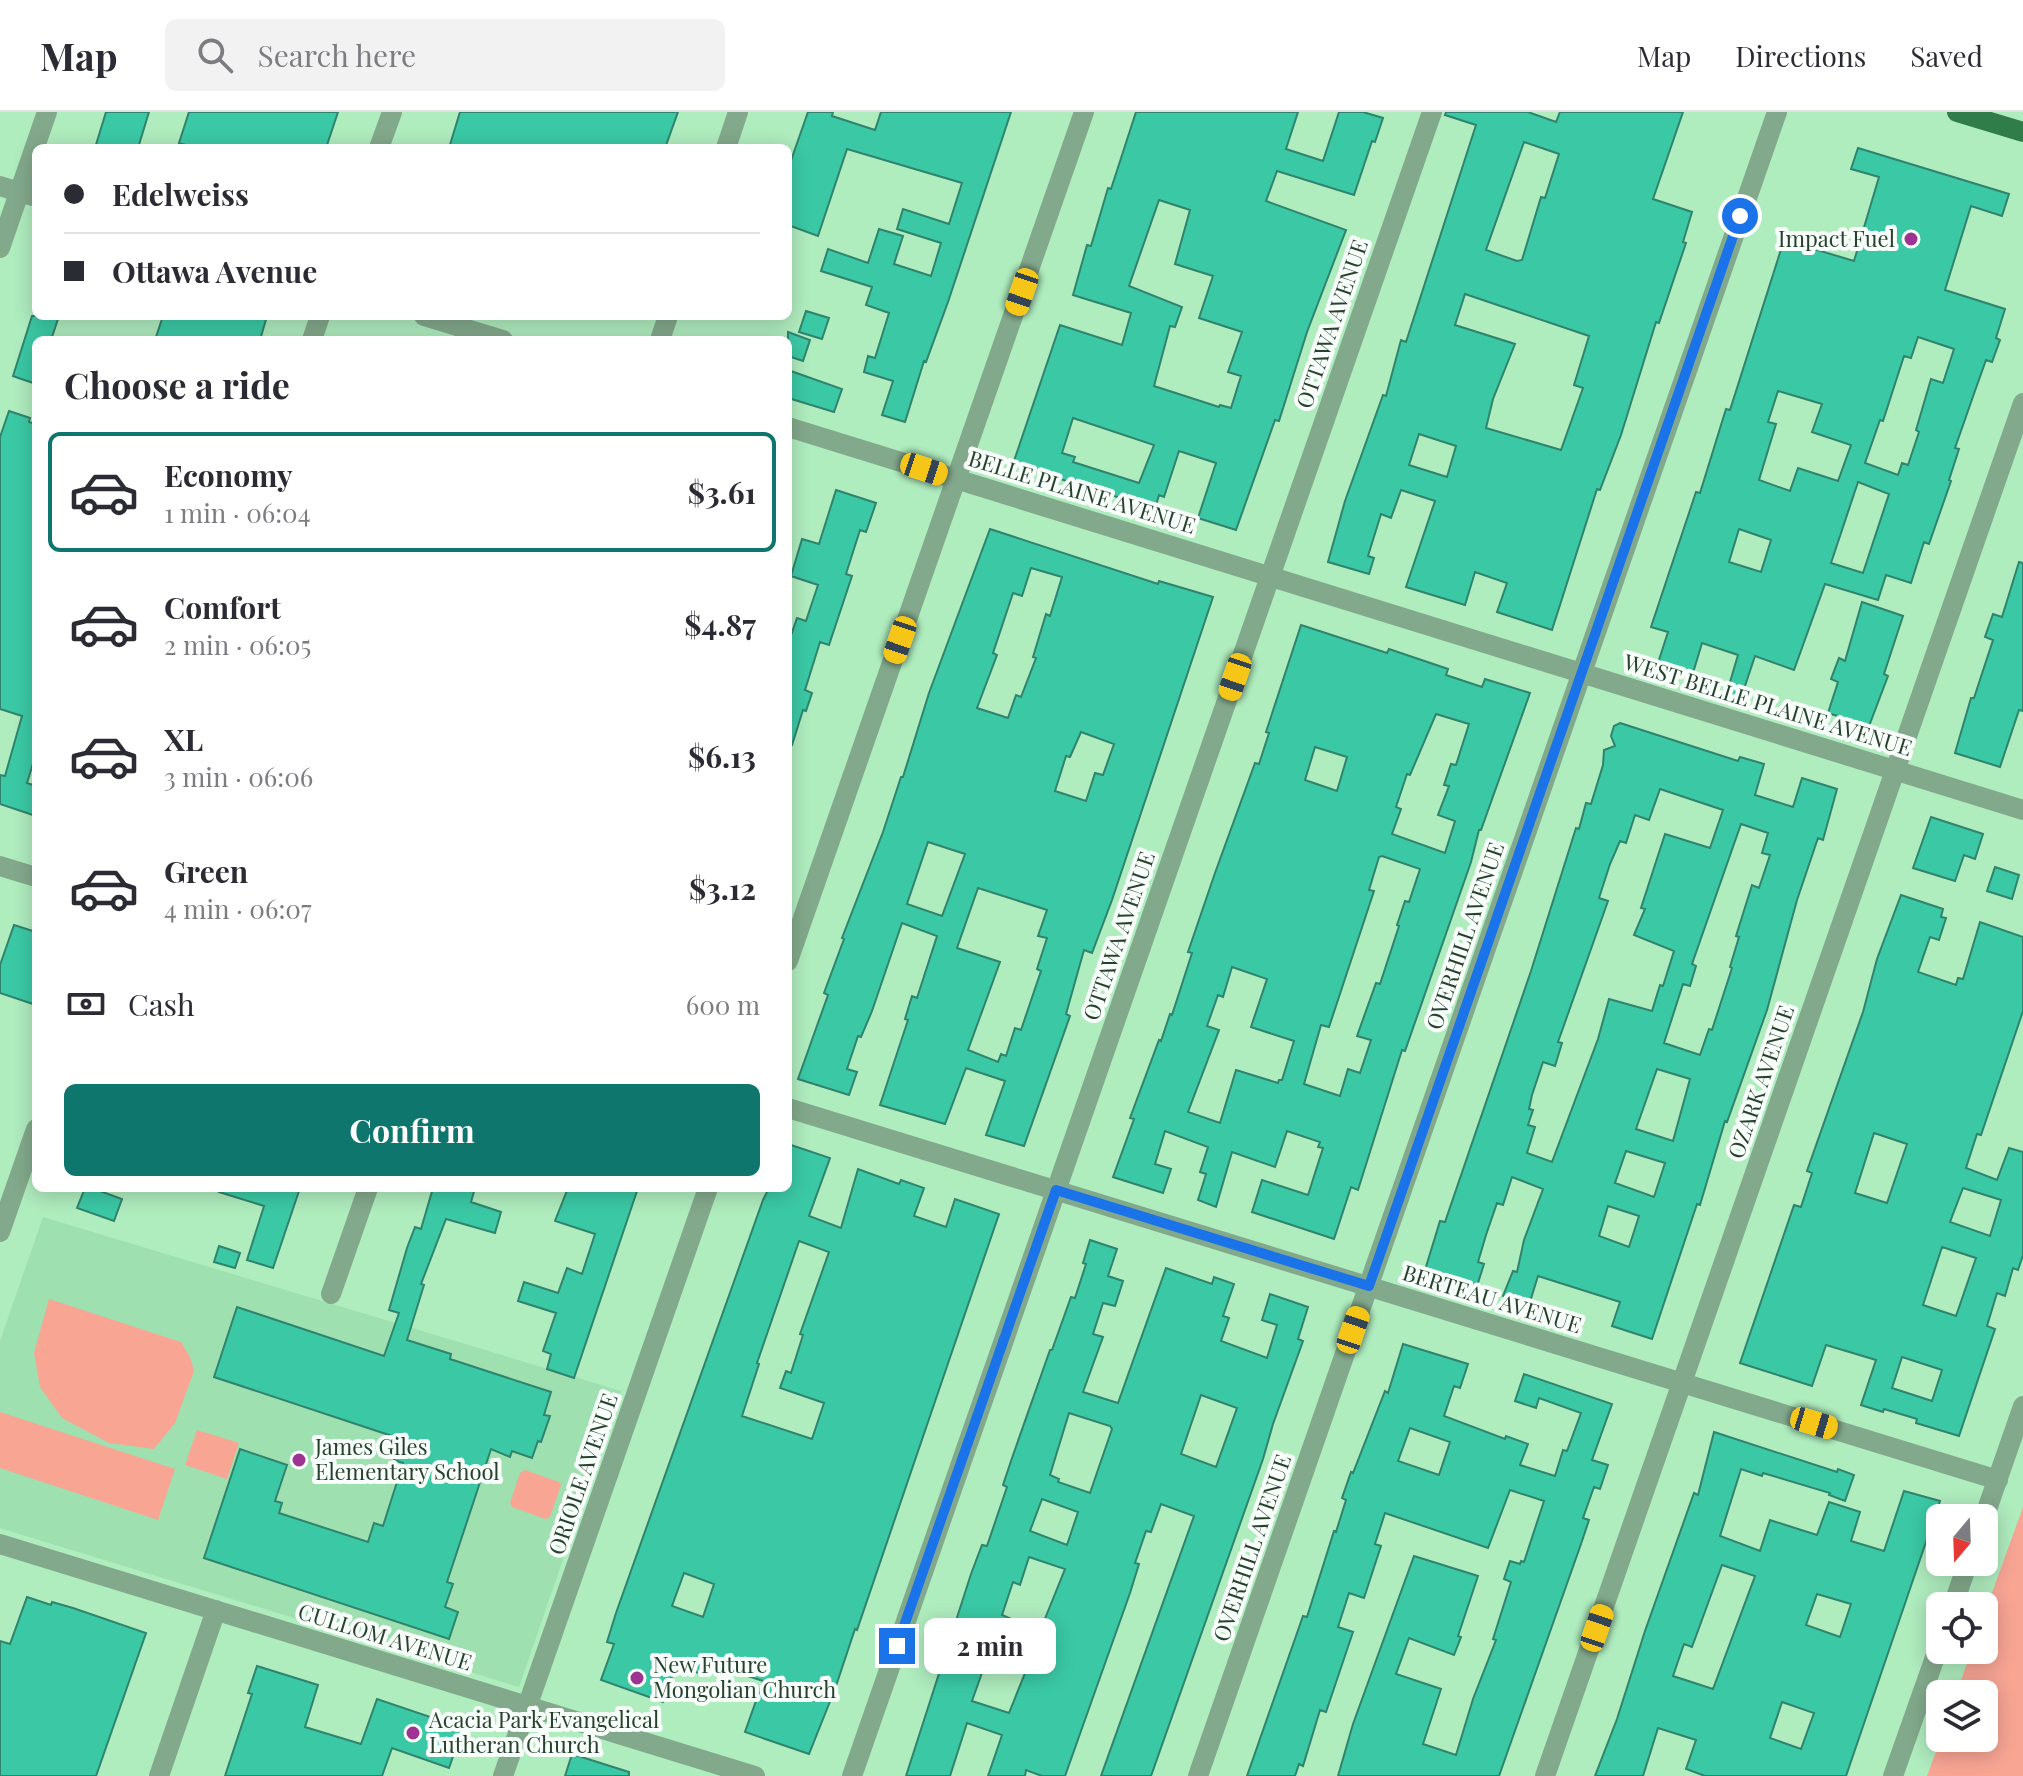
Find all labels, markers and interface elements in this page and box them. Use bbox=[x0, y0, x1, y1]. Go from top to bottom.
search box bbox=[165, 19, 725, 91]
text: Map bbox=[40, 30, 117, 81]
icon: search bbox=[193, 33, 237, 77]
text: Search here bbox=[257, 35, 416, 75]
text: Map bbox=[1637, 37, 1691, 74]
text: Directions bbox=[1735, 37, 1866, 74]
text: Saved bbox=[1910, 37, 1983, 74]
text: Edelweiss bbox=[112, 174, 249, 214]
route start bbox=[1722, 198, 1758, 234]
place label: Impact Fuel bbox=[1778, 223, 1895, 253]
marker: Impact Fuel bbox=[1902, 230, 1920, 248]
street label: OTTAWA AVENUE bbox=[1288, 235, 1374, 412]
text: Ottawa Avenue bbox=[112, 251, 317, 291]
car bbox=[1003, 265, 1041, 319]
text: Choose a ride bbox=[64, 360, 290, 408]
street label: BELLE PLAINE AVENUE bbox=[965, 442, 1200, 540]
car bbox=[897, 450, 951, 488]
text: Economy bbox=[164, 455, 293, 495]
icon: car bbox=[68, 456, 140, 528]
text: $3.61 bbox=[688, 472, 756, 512]
text: 1 min · 06:04 bbox=[164, 495, 311, 530]
text: Comfort bbox=[164, 587, 281, 627]
icon: car bbox=[68, 588, 140, 660]
text: $4.87 bbox=[684, 604, 756, 644]
car bbox=[881, 613, 919, 667]
text: 2 min · 06:05 bbox=[164, 627, 311, 662]
street label: WEST BELLE PLAINE AVENUE bbox=[1620, 646, 1916, 762]
car bbox=[1216, 650, 1254, 704]
text: XL bbox=[164, 719, 203, 759]
icon: car bbox=[68, 720, 140, 792]
text: $6.13 bbox=[688, 736, 756, 776]
text: 3 min · 06:06 bbox=[164, 759, 313, 794]
street label: OVERHILL AVENUE bbox=[1418, 838, 1510, 1033]
street label: OTTAWA AVENUE bbox=[1075, 847, 1161, 1024]
text: Green bbox=[164, 851, 248, 891]
icon: car bbox=[68, 852, 140, 924]
text: $3.12 bbox=[689, 868, 756, 908]
text: 4 min · 06:07 bbox=[164, 891, 311, 926]
icon: cash bbox=[64, 982, 108, 1026]
text: Cash bbox=[128, 984, 195, 1024]
text: 600 m bbox=[686, 987, 760, 1022]
street label: OZARK AVENUE bbox=[1720, 1001, 1800, 1162]
button: Confirm bbox=[64, 1084, 760, 1176]
street label: BERTEAU AVENUE bbox=[1399, 1257, 1585, 1340]
car bbox=[1334, 1303, 1372, 1357]
street label: ORIOLE AVENUE bbox=[540, 1389, 624, 1558]
car bbox=[1788, 1405, 1840, 1441]
place label: James Giles Elementary School bbox=[314, 1431, 500, 1486]
street label: OVERHILL AVENUE bbox=[1205, 1450, 1297, 1645]
marker: James Giles Elementary School bbox=[290, 1451, 308, 1469]
north arrow bbox=[1926, 1504, 1998, 1576]
map controls bbox=[1926, 1504, 1998, 1752]
button: locate bbox=[1926, 1592, 1998, 1664]
street label: CULLOM AVENUE bbox=[295, 1595, 476, 1677]
car bbox=[1578, 1601, 1616, 1655]
callout: 2 min bbox=[925, 1618, 1057, 1674]
route end bbox=[879, 1628, 915, 1664]
text: 2 min bbox=[956, 1628, 1024, 1663]
place label: New Future Mongolian Church bbox=[653, 1649, 836, 1704]
marker: New Future Mongolian Church bbox=[628, 1669, 646, 1687]
button: layers bbox=[1926, 1680, 1998, 1752]
place label: Acacia Park Evangelical Lutheran Church bbox=[428, 1704, 659, 1759]
marker: Acacia Park Evangelical Lutheran Church bbox=[404, 1724, 422, 1742]

